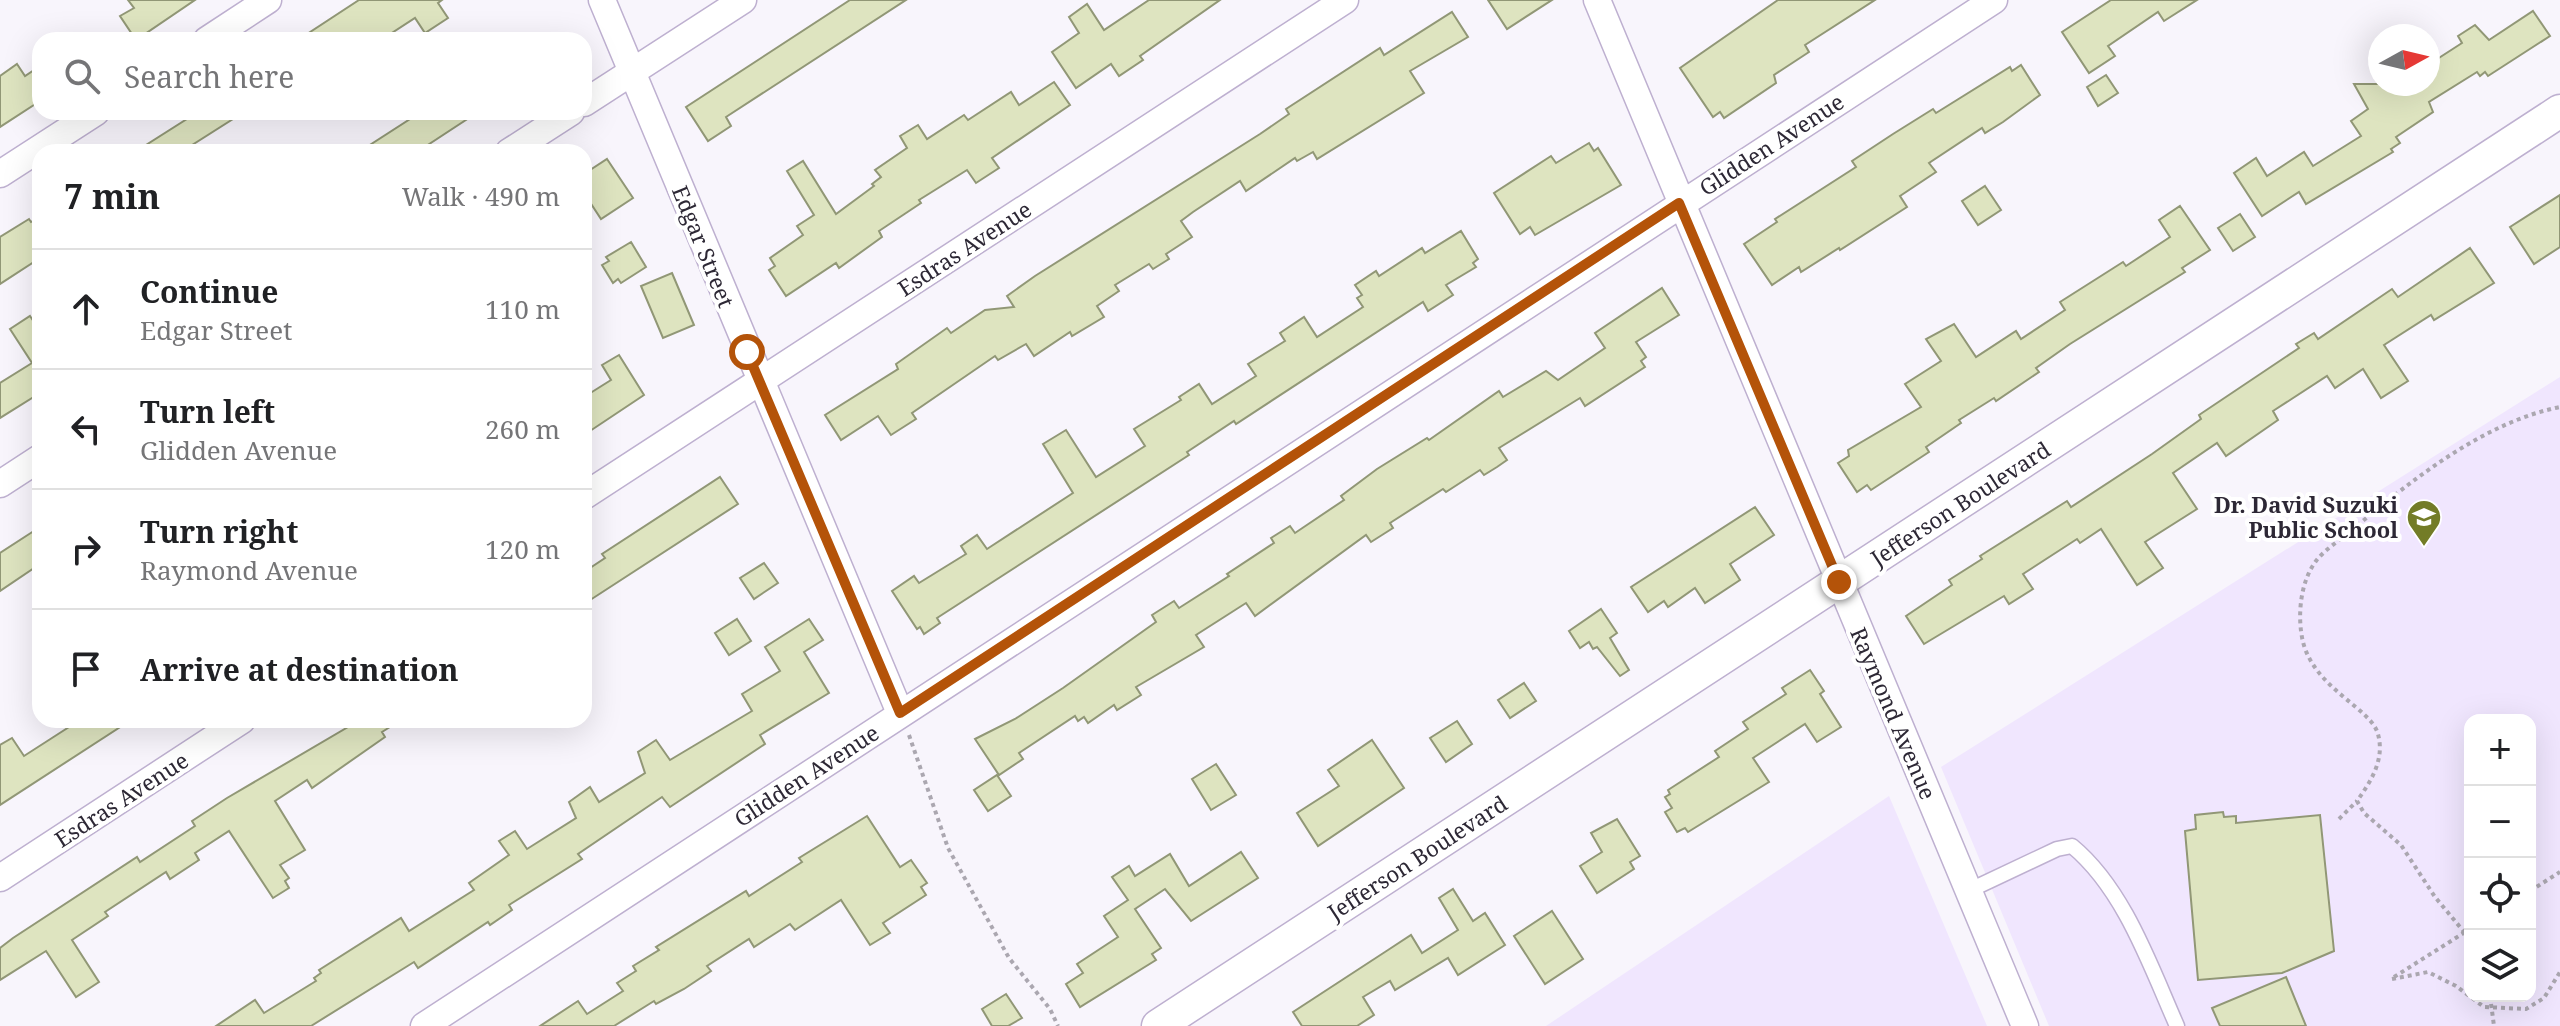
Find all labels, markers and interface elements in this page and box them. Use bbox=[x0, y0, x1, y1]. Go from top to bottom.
north arrow bbox=[2368, 24, 2440, 96]
search box bbox=[32, 32, 592, 120]
icon: search bbox=[60, 54, 104, 98]
text: Search here bbox=[124, 56, 294, 97]
street label: Glidden Avenue bbox=[1693, 86, 1849, 202]
text: 7 min bbox=[64, 173, 160, 219]
text: Walk · 490 m bbox=[402, 178, 560, 214]
street label: Edgar Street bbox=[666, 181, 742, 312]
street label: Esdras Avenue bbox=[891, 194, 1037, 302]
text: Continue bbox=[140, 271, 278, 312]
icon: ahead bbox=[64, 287, 108, 331]
text: 110 m bbox=[485, 291, 560, 327]
text: Edgar Street bbox=[140, 312, 292, 348]
route start bbox=[729, 334, 765, 370]
text: Turn left bbox=[140, 391, 275, 432]
icon: left bbox=[64, 407, 108, 451]
text: 260 m bbox=[485, 411, 560, 447]
text: Glidden Avenue bbox=[140, 432, 337, 468]
street label: Jefferson Boulevard bbox=[1864, 433, 2056, 573]
place label: Dr. David Suzuki Public School bbox=[2214, 489, 2398, 544]
school or university icon: Dr. David Suzuki Public School bbox=[2405, 498, 2443, 548]
text: Turn right bbox=[140, 511, 298, 552]
icon: right bbox=[64, 527, 108, 571]
text: 120 m bbox=[485, 531, 560, 567]
text: Raymond Avenue bbox=[140, 552, 358, 588]
route end bbox=[1821, 564, 1857, 600]
street label: Raymond Avenue bbox=[1844, 622, 1944, 804]
icon: arrive bbox=[64, 647, 108, 691]
text: Arrive at destination bbox=[140, 649, 459, 690]
map controls bbox=[2464, 714, 2536, 1002]
button: + bbox=[2464, 714, 2536, 786]
street label: Glidden Avenue bbox=[728, 717, 884, 833]
street label: Esdras Avenue bbox=[48, 745, 194, 853]
button: − bbox=[2464, 786, 2536, 858]
street label: Jefferson Boulevard bbox=[1321, 787, 1513, 927]
button: locate bbox=[2464, 858, 2536, 930]
button: layers bbox=[2464, 930, 2536, 1002]

